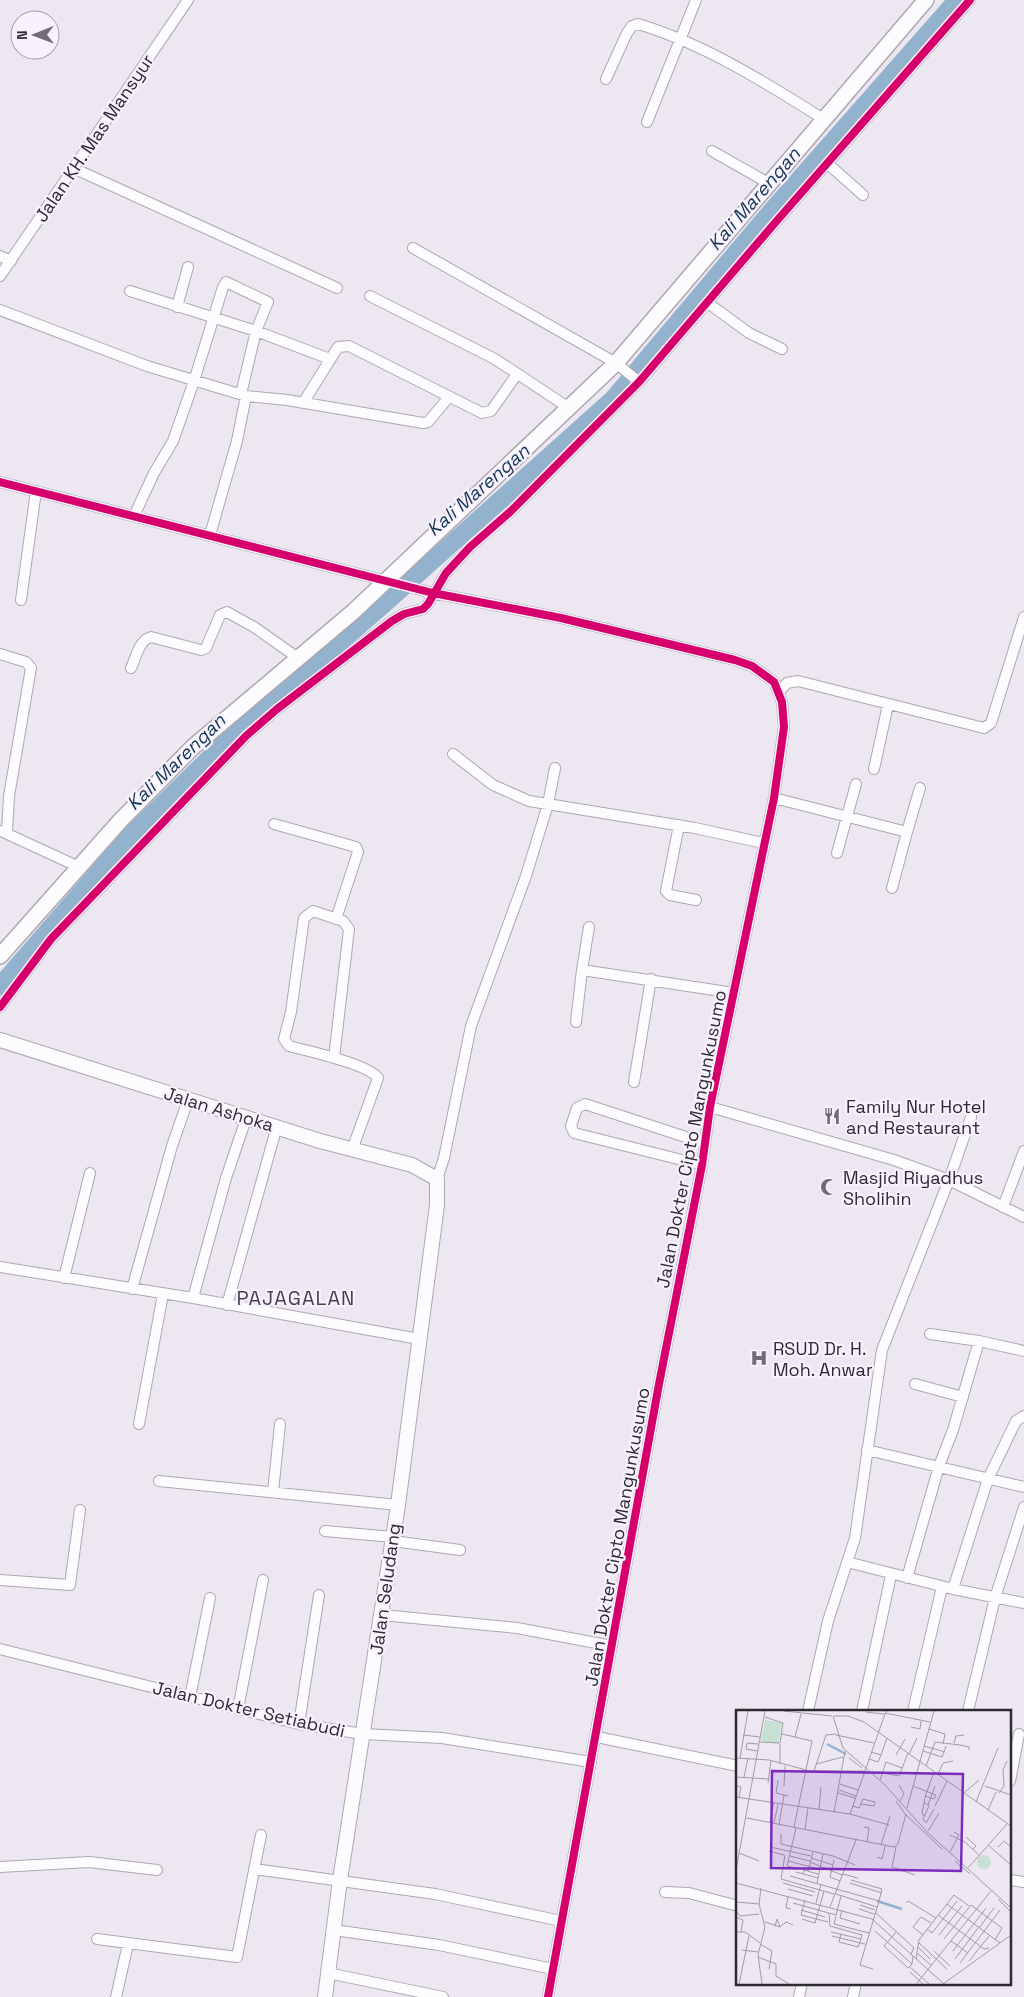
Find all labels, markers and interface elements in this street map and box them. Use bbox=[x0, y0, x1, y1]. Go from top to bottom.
north arrow bbox=[10, 10, 60, 60]
text: N bbox=[13, 30, 31, 40]
street label: Jalan KH. Mas Mansyur bbox=[29, 49, 159, 226]
water label: Kali Marengan bbox=[702, 142, 806, 256]
water label: Kali Marengan bbox=[421, 438, 535, 542]
water label: Kali Marengan bbox=[121, 708, 231, 816]
street label: Jalan Dokter Cipto Mangunkusumo bbox=[651, 988, 731, 1290]
street label: Jalan Ashoka bbox=[161, 1081, 277, 1137]
place label: Family Nur Hotel and Restaurant bbox=[846, 1095, 986, 1139]
restaurant icon: Family Nur Hotel and Restaurant bbox=[822, 1106, 842, 1126]
place label: Masjid Riyadhus Sholihin bbox=[843, 1166, 983, 1210]
mosque icon: Masjid Riyadhus Sholihin bbox=[819, 1177, 839, 1197]
district label: PAJAGALAN bbox=[237, 1285, 355, 1311]
place label: RSUD Dr. H. Moh. Anwar bbox=[773, 1337, 873, 1381]
hospital icon: RSUD Dr. H. Moh. Anwar bbox=[749, 1348, 769, 1368]
street label: Jalan Dokter Cipto Mangunkusumo bbox=[579, 1386, 655, 1688]
street label: Jalan Seludang bbox=[364, 1522, 406, 1656]
street label: Jalan Dokter Setiabudi bbox=[151, 1676, 347, 1742]
inset map bbox=[736, 1710, 1012, 1984]

